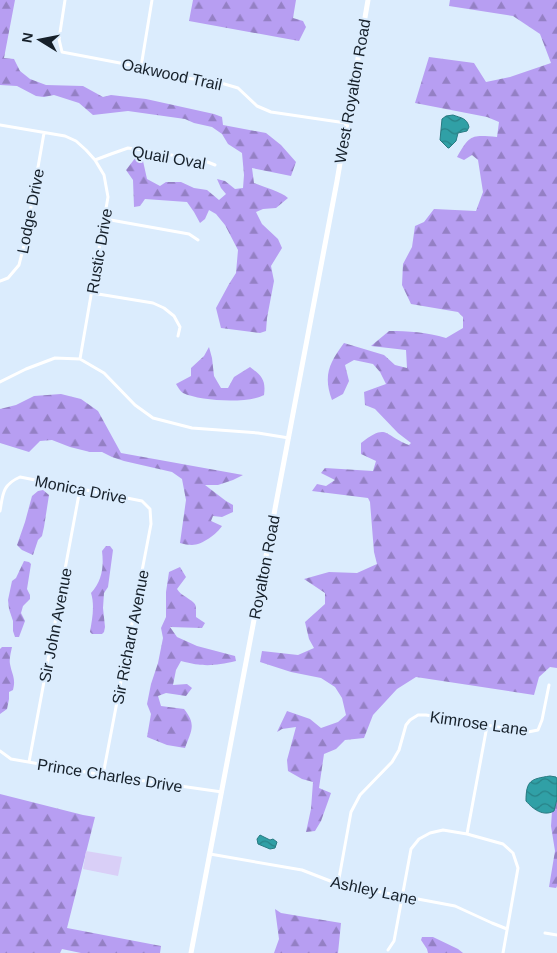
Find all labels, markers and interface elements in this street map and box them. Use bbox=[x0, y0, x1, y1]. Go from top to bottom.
north arrow bbox=[15, 15, 65, 65]
street label: West Royalton Road bbox=[331, 17, 374, 165]
text: N bbox=[18, 31, 36, 44]
street label: Oakwood Trail bbox=[120, 56, 224, 93]
street label: Quail Oval bbox=[131, 143, 207, 172]
street label: Lodge Drive bbox=[14, 167, 47, 255]
street label: Rustic Drive bbox=[84, 207, 115, 295]
street label: Monica Drive bbox=[33, 472, 128, 507]
street label: Royalton Road bbox=[246, 514, 283, 621]
street label: Sir John Avenue bbox=[36, 566, 75, 684]
street label: Sir Richard Avenue bbox=[109, 568, 152, 706]
street label: Kimrose Lane bbox=[429, 708, 529, 739]
street label: Prince Charles Drive bbox=[36, 756, 184, 795]
street label: Ashley Lane bbox=[329, 873, 419, 908]

